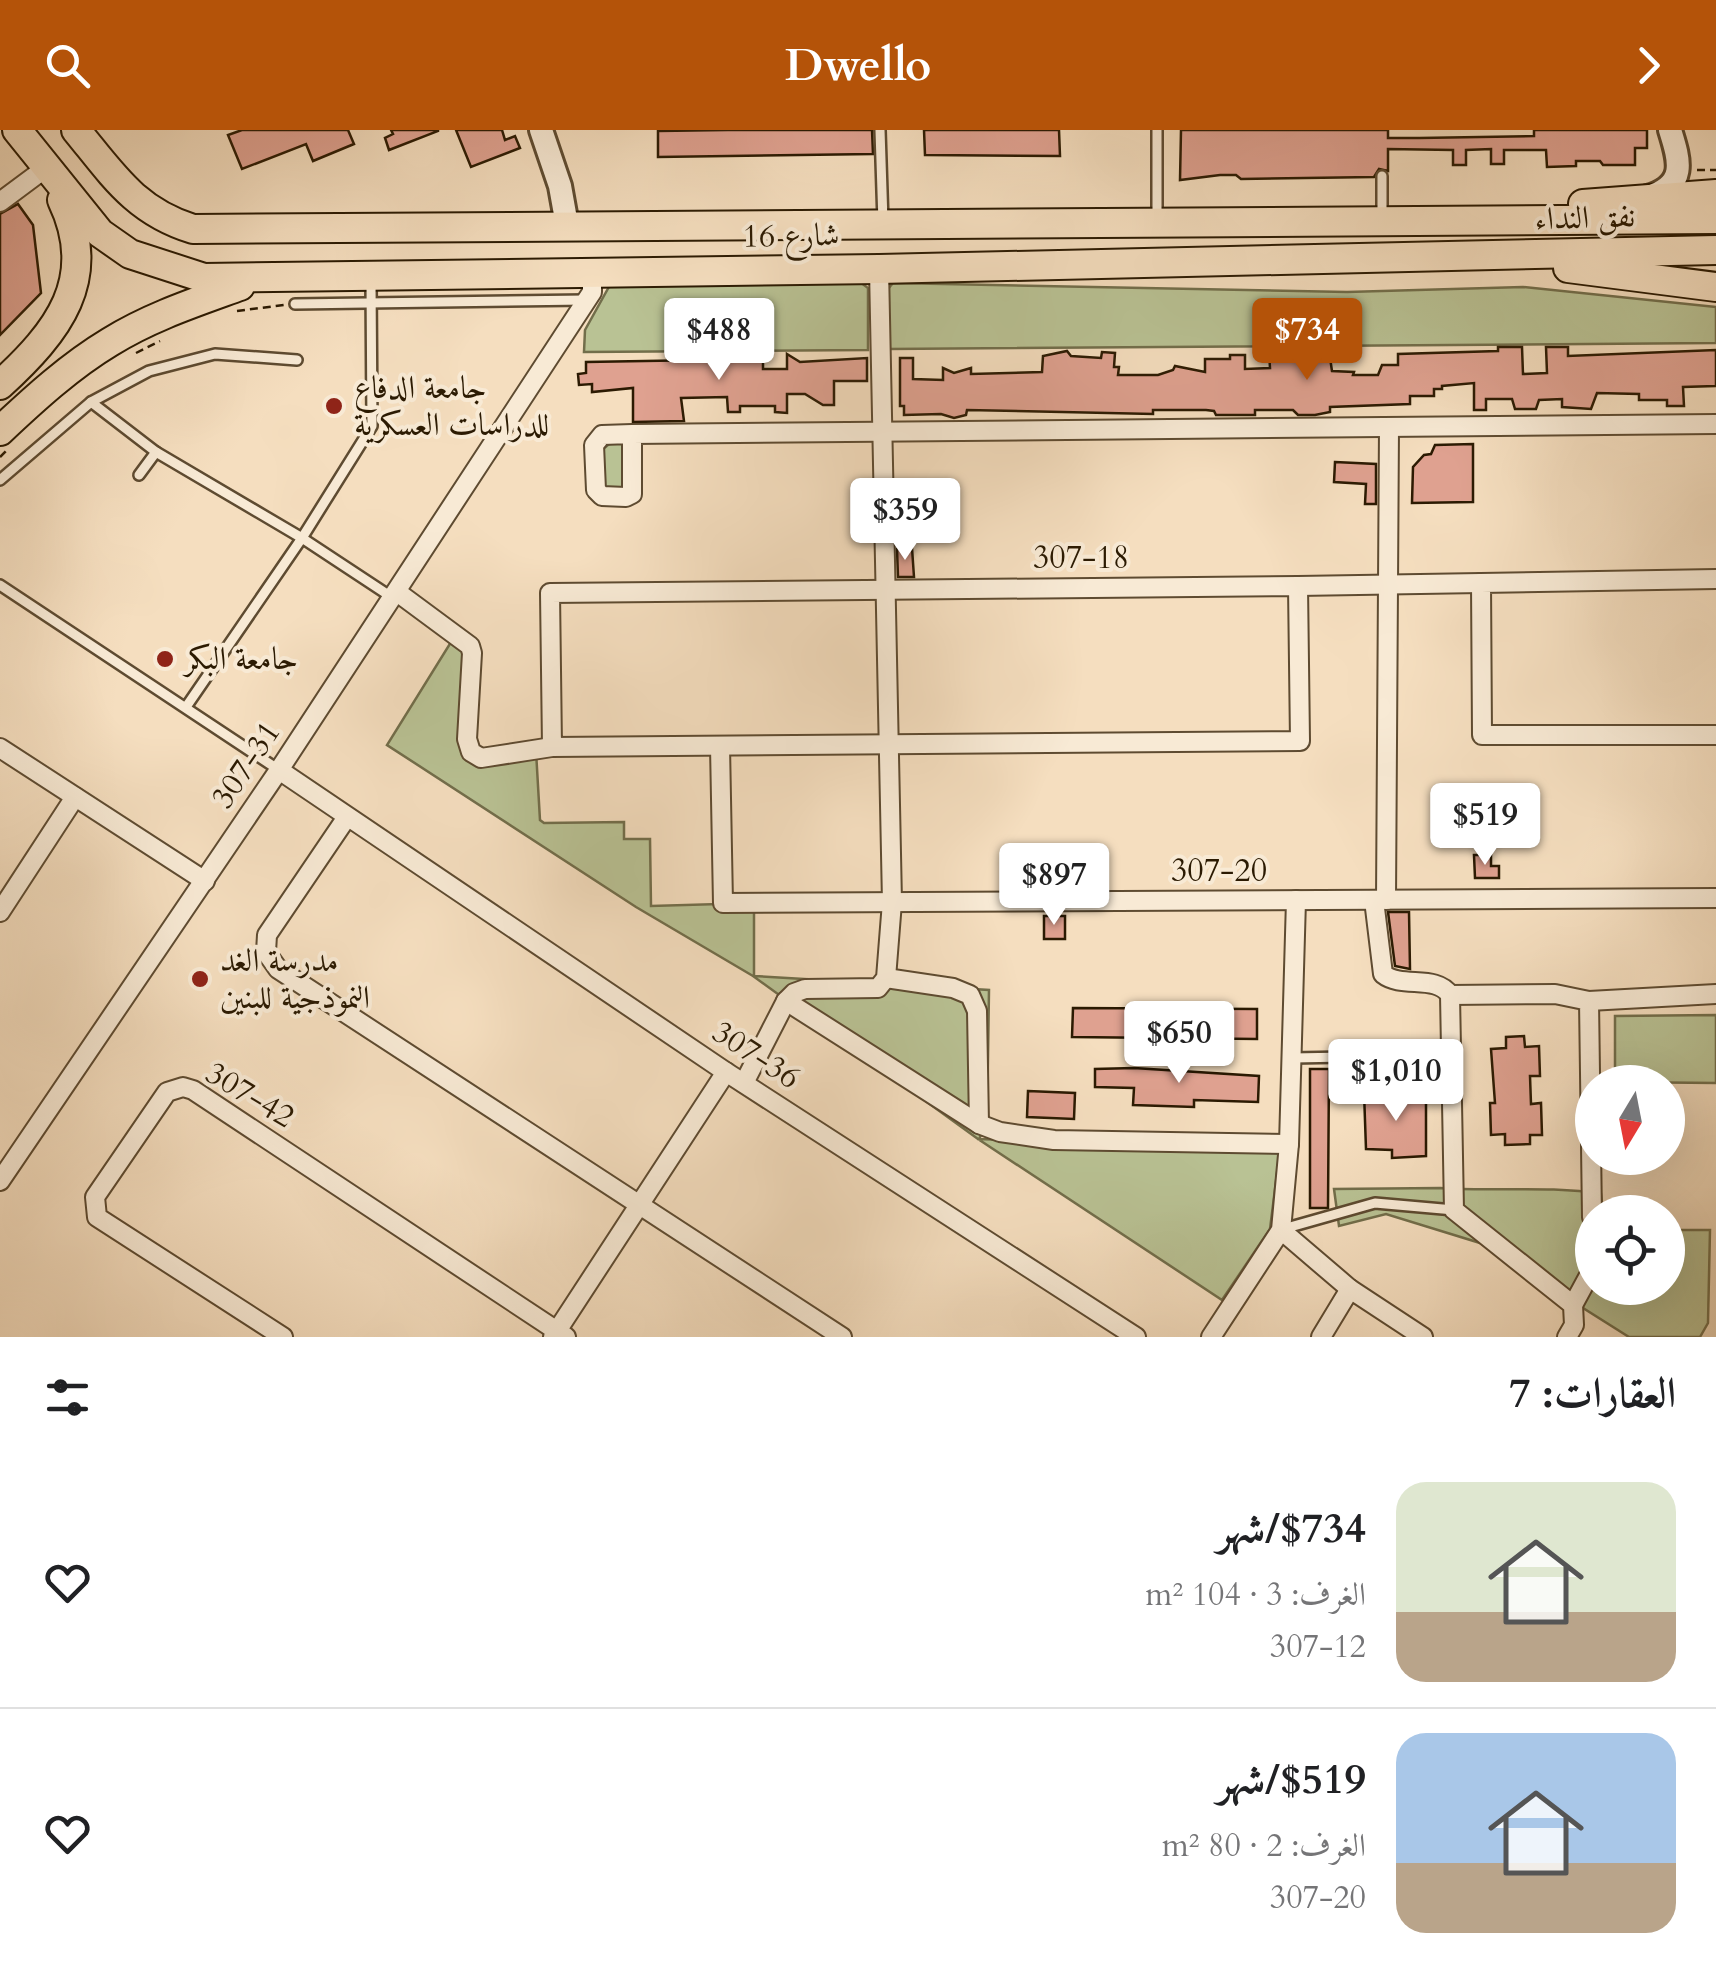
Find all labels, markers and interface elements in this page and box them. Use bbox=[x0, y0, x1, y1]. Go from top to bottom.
text: Dwello bbox=[785, 35, 931, 96]
icon: search bbox=[40, 38, 95, 93]
icon: forward bbox=[1621, 38, 1676, 93]
street label: نفق النداء bbox=[1534, 194, 1636, 242]
street label: شارع 16 bbox=[742, 213, 840, 263]
pin: $488 bbox=[660, 298, 778, 383]
pin: $734 bbox=[1248, 298, 1366, 383]
text: $488 bbox=[686, 308, 752, 352]
text: $734 bbox=[1274, 308, 1340, 352]
place label: جامعة الدفاع للدراسات العسكرية bbox=[354, 366, 549, 447]
marker: جامعة الدفاع للدراسات العسكرية bbox=[323, 395, 345, 417]
pin: $359 bbox=[846, 478, 964, 563]
text: $359 bbox=[872, 488, 938, 532]
street label: 307-18 bbox=[1033, 536, 1129, 580]
place label: جامعة البكر bbox=[182, 637, 298, 681]
marker: جامعة البكر bbox=[154, 648, 176, 670]
street label: 307-31 bbox=[201, 713, 291, 817]
pin: $519 bbox=[1426, 783, 1544, 868]
text: $519 bbox=[1452, 793, 1518, 837]
pin: $897 bbox=[995, 843, 1113, 928]
street label: 307-20 bbox=[1171, 849, 1267, 893]
text: $897 bbox=[1021, 853, 1087, 897]
place label: مدرسة الغد النموذجية للبنين bbox=[220, 939, 370, 1020]
marker: مدرسة الغد النموذجية للبنين bbox=[189, 968, 211, 990]
pin: $650 bbox=[1120, 1001, 1238, 1086]
street label: 307-36 bbox=[704, 1010, 808, 1100]
text: $650 bbox=[1146, 1011, 1212, 1055]
pin: $1,010 bbox=[1315, 1039, 1477, 1124]
text: $1,010 bbox=[1350, 1049, 1442, 1093]
street label: 307-42 bbox=[197, 1051, 303, 1139]
north arrow bbox=[1575, 1065, 1685, 1175]
map controls bbox=[1575, 1065, 1685, 1305]
button: locate bbox=[1575, 1195, 1685, 1305]
text: العقارات: 7 bbox=[1509, 1365, 1676, 1422]
icon: filters bbox=[40, 1370, 95, 1425]
text: $734/شهر bbox=[1217, 1500, 1366, 1557]
icon: home bbox=[1476, 1522, 1596, 1642]
icon: heart bbox=[40, 1555, 95, 1610]
text: الغرف: 3 · 104 m² bbox=[1145, 1573, 1366, 1617]
text: 307-12 bbox=[1270, 1625, 1366, 1669]
text: $519/شهر bbox=[1217, 1751, 1366, 1808]
icon: home bbox=[1476, 1773, 1596, 1893]
icon: heart bbox=[40, 1806, 95, 1861]
text: الغرف: 2 · 80 m² bbox=[1162, 1824, 1366, 1868]
text: 307-20 bbox=[1270, 1876, 1366, 1920]

